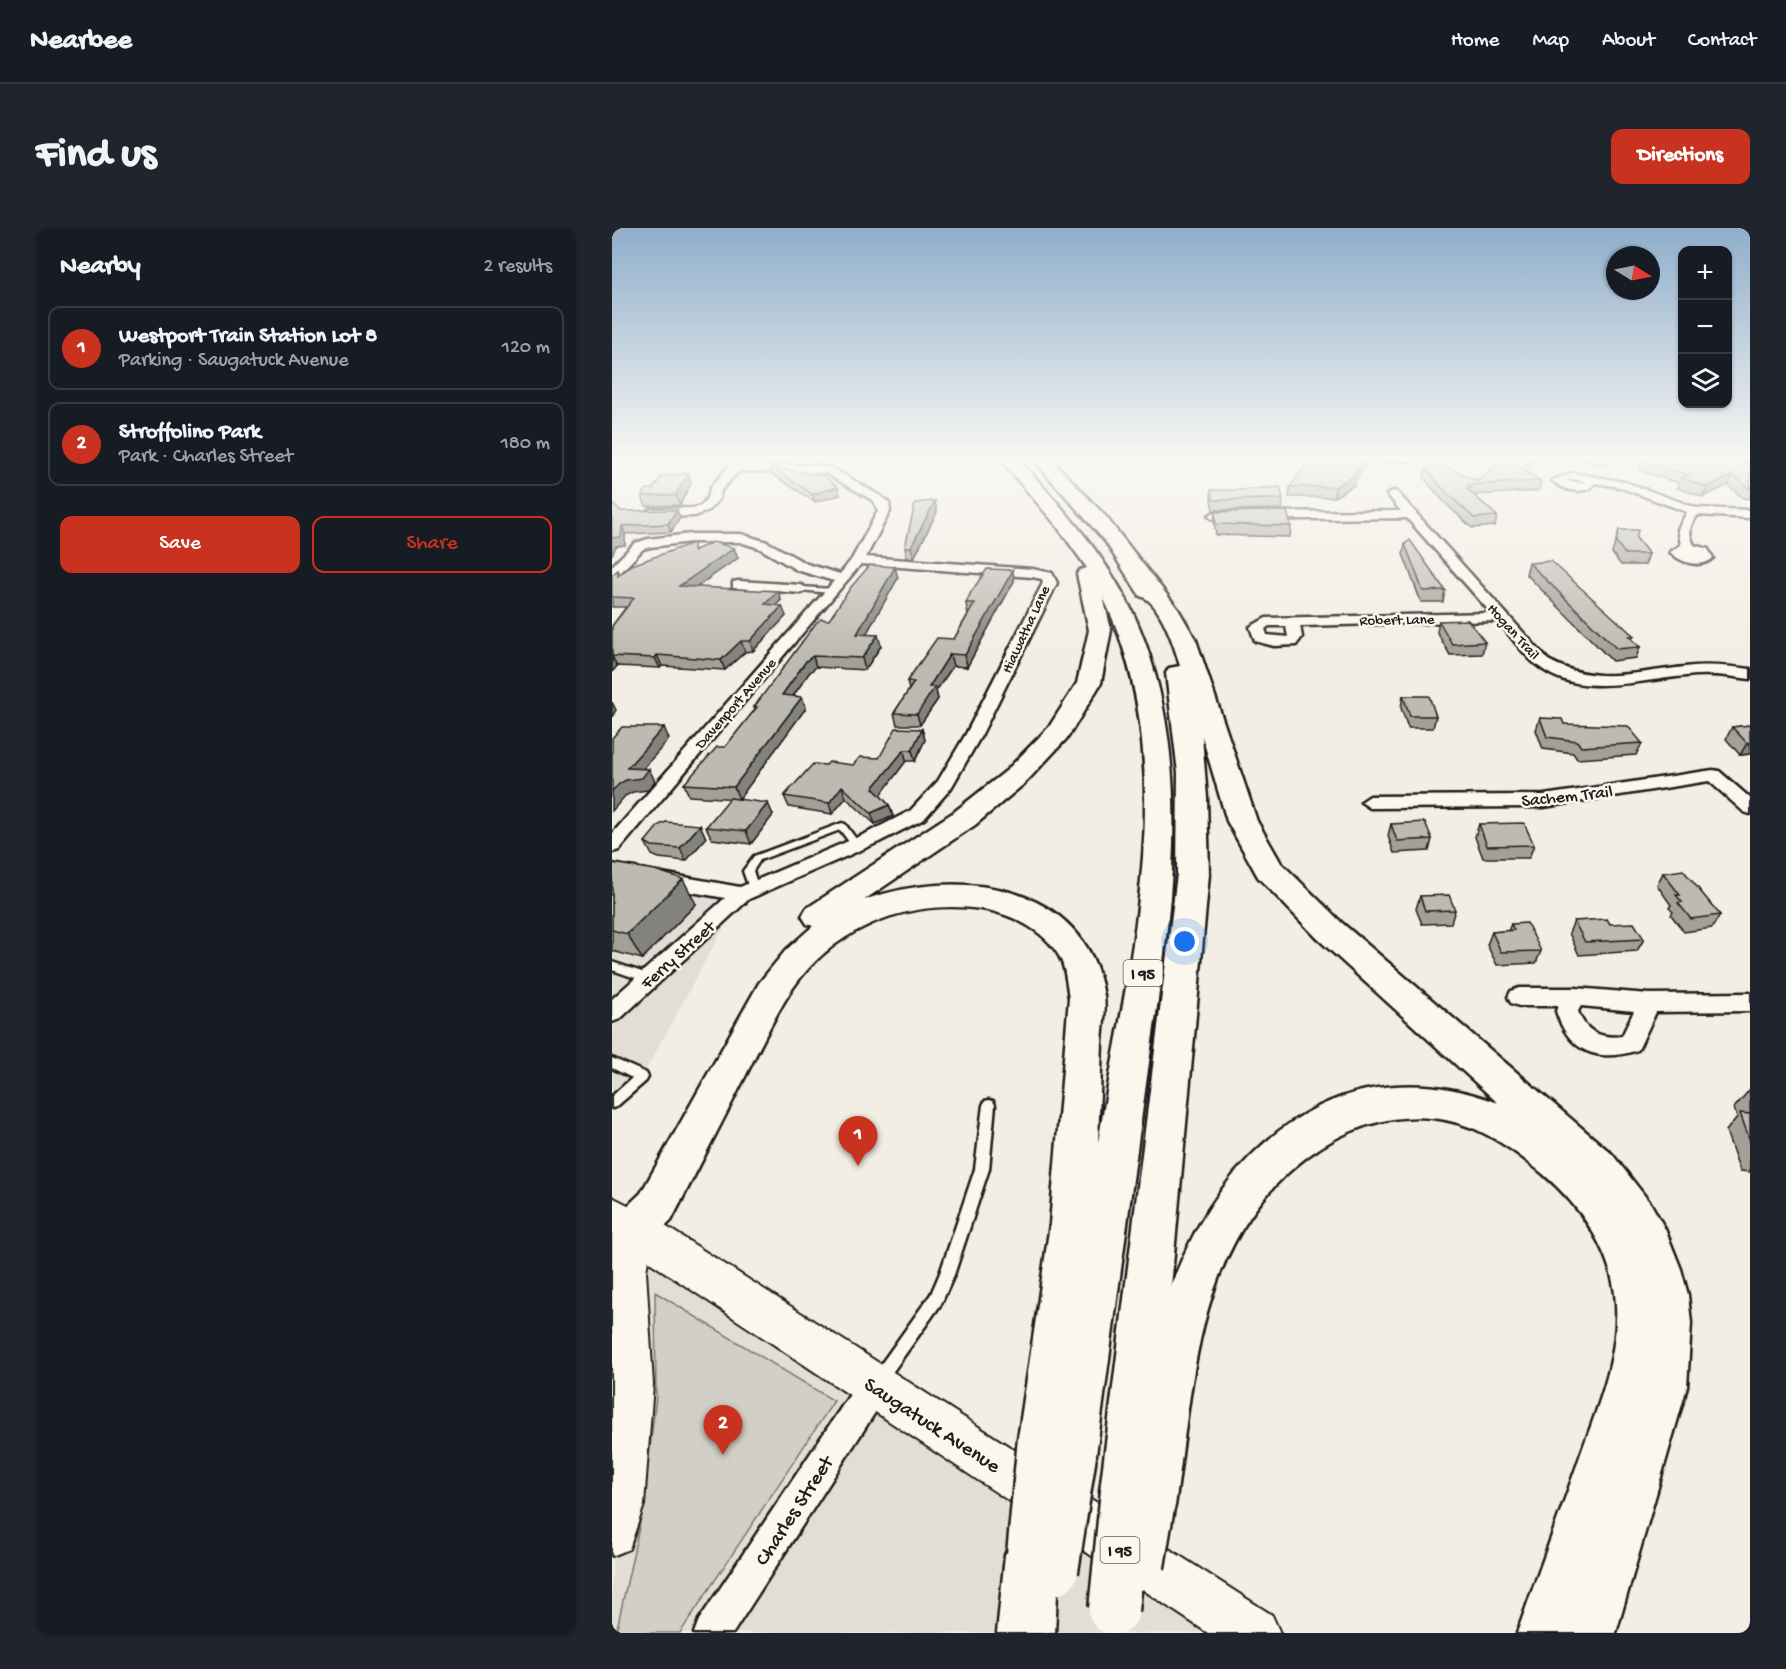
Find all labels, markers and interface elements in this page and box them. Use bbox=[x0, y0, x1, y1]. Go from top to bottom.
text: Nearbee bbox=[30, 25, 132, 58]
text: Home bbox=[1451, 29, 1499, 54]
text: Map bbox=[1532, 29, 1569, 54]
text: About bbox=[1602, 29, 1655, 54]
text: Contact bbox=[1688, 29, 1756, 54]
button: Directions bbox=[1611, 129, 1750, 184]
text: Find us bbox=[36, 132, 156, 181]
north arrow bbox=[1606, 246, 1660, 300]
map controls bbox=[1678, 246, 1732, 408]
button: + bbox=[1678, 246, 1732, 300]
text: Nearby bbox=[60, 252, 141, 283]
text: 2 results bbox=[483, 256, 552, 279]
button: − bbox=[1678, 300, 1732, 354]
text: Westport Train Station Lot 8 bbox=[119, 324, 377, 350]
text: 1 bbox=[77, 337, 86, 360]
text: 120 m bbox=[502, 337, 550, 360]
text: Parking · Saugatuck Avenue bbox=[119, 350, 349, 373]
button: layers bbox=[1678, 354, 1732, 408]
text: Stroffolino Park bbox=[119, 420, 261, 446]
text: 2 bbox=[77, 433, 86, 456]
text: 180 m bbox=[501, 433, 550, 456]
text: Park · Charles Street bbox=[119, 446, 293, 469]
button: Save bbox=[60, 516, 300, 573]
button: Share bbox=[312, 516, 552, 573]
street label: Hiawatha Lane bbox=[999, 583, 1055, 677]
street label: Hogan Trail bbox=[1482, 600, 1543, 664]
street label: Robert Lane bbox=[1359, 611, 1435, 631]
street label: Davenport Avenue bbox=[691, 655, 781, 754]
street label: Sachem Trail bbox=[1521, 782, 1614, 813]
street label: Ferry Street bbox=[637, 916, 721, 995]
your location bbox=[1170, 927, 1199, 956]
road number: I 95 bbox=[1124, 960, 1162, 986]
pin: 1 bbox=[838, 1116, 878, 1166]
street label: Saugatuck Avenue bbox=[858, 1373, 1005, 1481]
pin: 2 bbox=[704, 1406, 742, 1455]
street label: Charles Street bbox=[751, 1450, 842, 1572]
road number: I 95 bbox=[1100, 1537, 1140, 1563]

